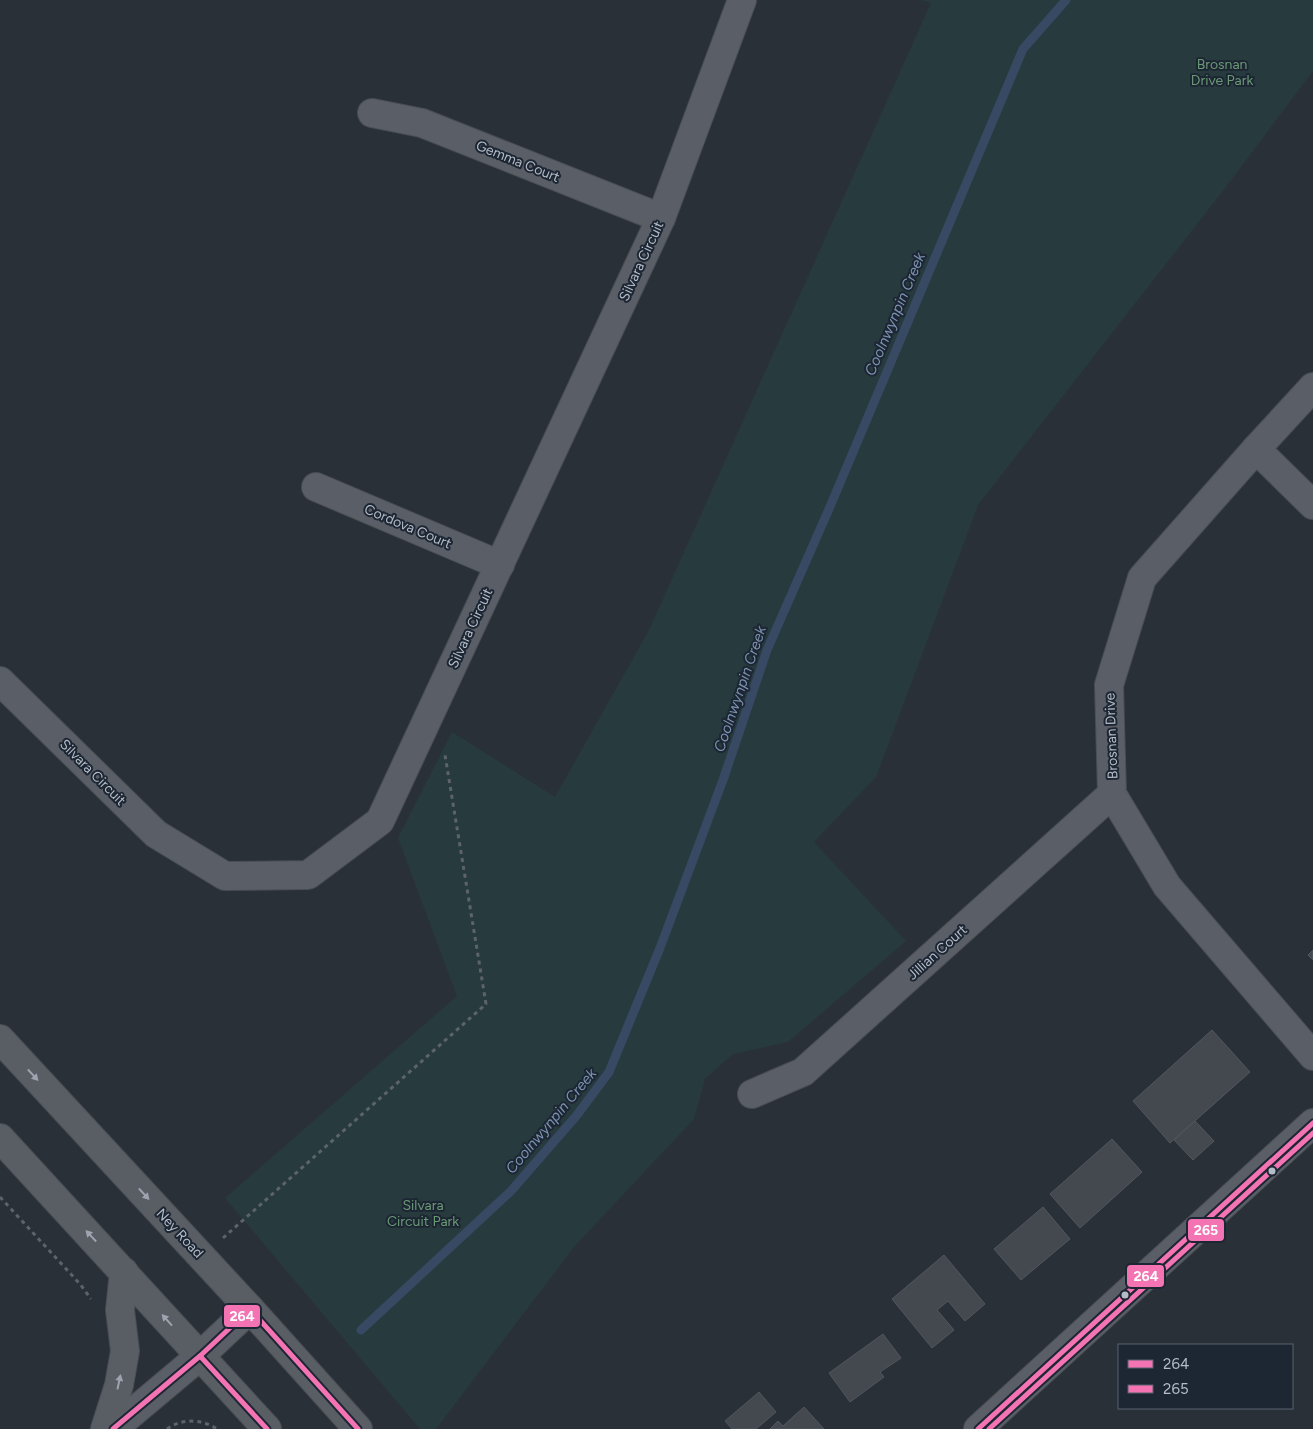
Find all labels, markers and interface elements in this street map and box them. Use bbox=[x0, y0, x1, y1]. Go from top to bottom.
park label: Brosnan Drive Park bbox=[1191, 56, 1253, 89]
street label: Gemma Court bbox=[473, 137, 562, 186]
street label: Silvara Circuit bbox=[615, 218, 667, 304]
water label: Coolnwynpin Creek bbox=[861, 249, 929, 378]
street label: Cordova Court bbox=[362, 500, 454, 552]
street label: Silvara Circuit bbox=[444, 585, 496, 671]
water label: Coolnwynpin Creek bbox=[710, 623, 770, 754]
street label: Brosnan Drive bbox=[1101, 692, 1122, 780]
street label: Silvara Circuit bbox=[56, 736, 129, 809]
street label: Jillian Court bbox=[904, 921, 971, 984]
water label: Coolnwynpin Creek bbox=[502, 1064, 601, 1177]
one-way arrow bbox=[27, 1068, 39, 1080]
unlabelled marker bbox=[1267, 1166, 1277, 1176]
one-way arrow bbox=[138, 1187, 150, 1199]
park label: Silvara Circuit Park bbox=[387, 1197, 459, 1230]
street label: Ney Road bbox=[152, 1205, 207, 1262]
line badge: 265 bbox=[1187, 1218, 1225, 1242]
text: 265 bbox=[1194, 1222, 1218, 1239]
one-way arrow bbox=[85, 1231, 97, 1243]
line badge: 264 bbox=[1126, 1264, 1165, 1288]
text: 264 bbox=[1133, 1268, 1159, 1285]
unlabelled marker bbox=[1120, 1290, 1130, 1300]
line badge: 264 bbox=[223, 1304, 261, 1328]
text: 264 bbox=[229, 1308, 255, 1325]
one-way arrow bbox=[161, 1314, 173, 1326]
legend bbox=[1118, 1344, 1293, 1409]
text: 264 bbox=[1163, 1355, 1189, 1373]
one-way arrow bbox=[115, 1375, 123, 1390]
text: 265 bbox=[1163, 1380, 1189, 1398]

